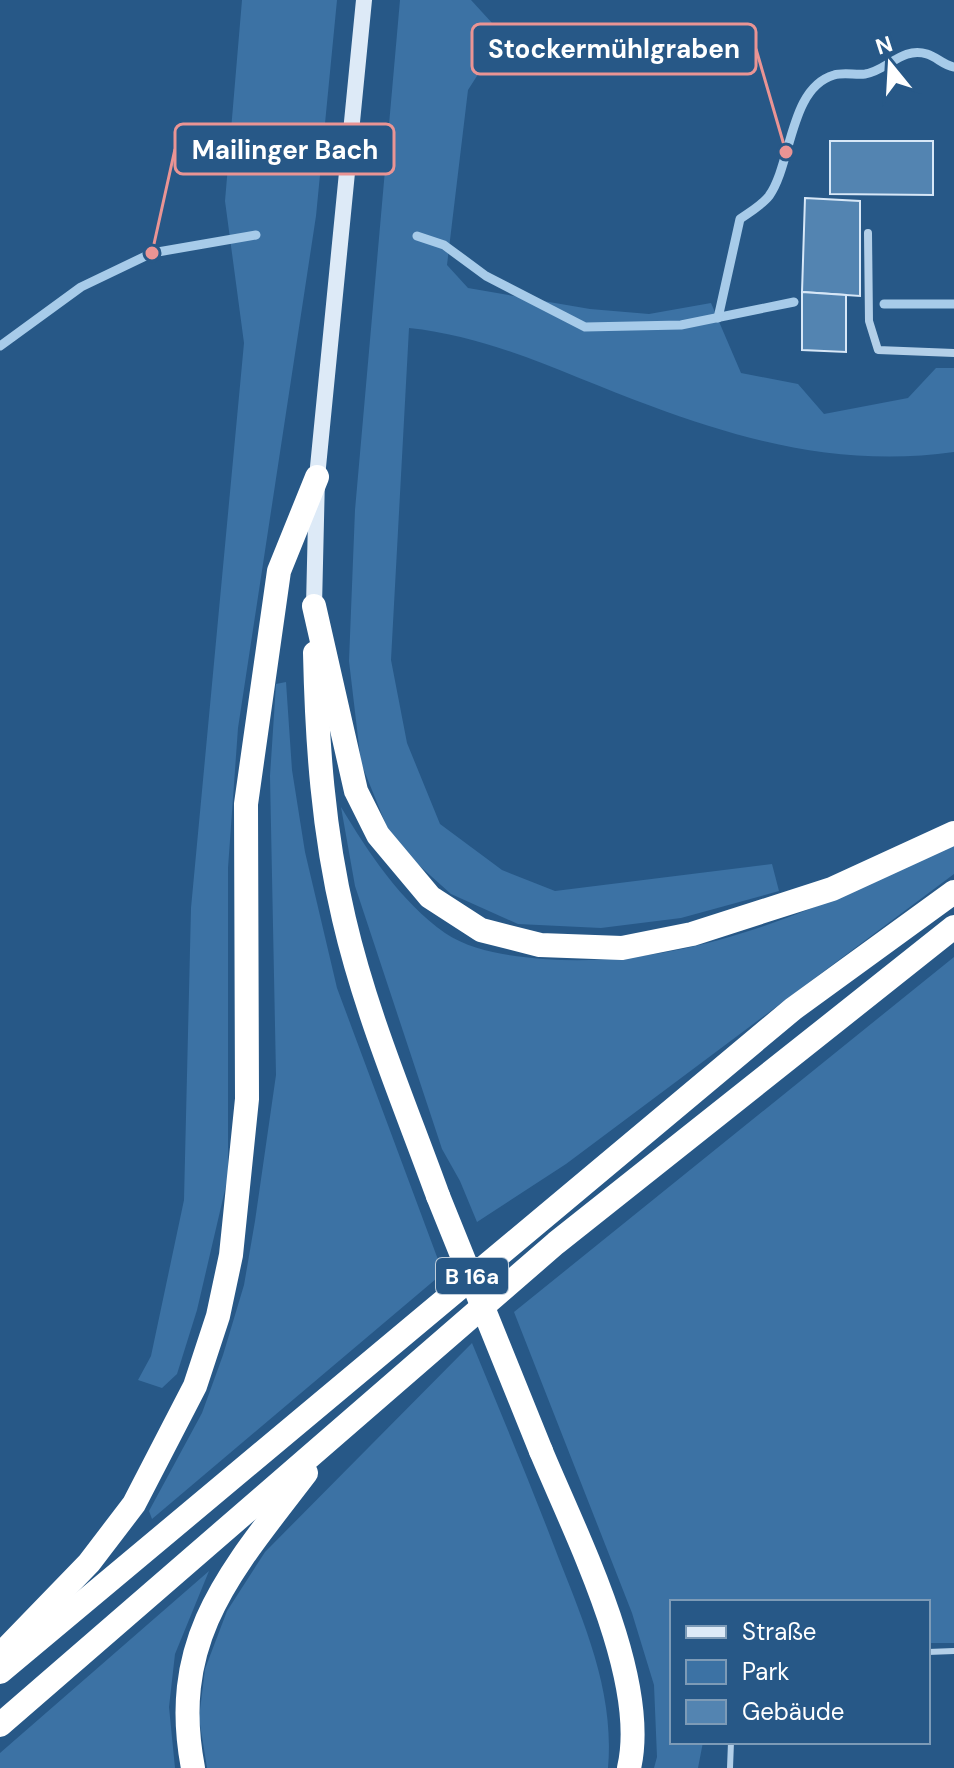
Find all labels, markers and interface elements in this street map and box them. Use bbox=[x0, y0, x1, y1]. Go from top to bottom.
callout: Stockermühlgraben bbox=[472, 24, 756, 74]
north arrow bbox=[850, 24, 930, 104]
text: N bbox=[872, 29, 896, 62]
text: Stockermühlgraben bbox=[488, 32, 740, 66]
callout: Mailinger Bach bbox=[175, 124, 394, 174]
text: Mailinger Bach bbox=[192, 133, 378, 167]
road number: B 16a bbox=[436, 1258, 508, 1294]
legend bbox=[670, 1600, 930, 1744]
text: Straße bbox=[742, 1616, 816, 1647]
text: Park bbox=[742, 1656, 789, 1687]
text: Gebäude bbox=[742, 1696, 844, 1727]

